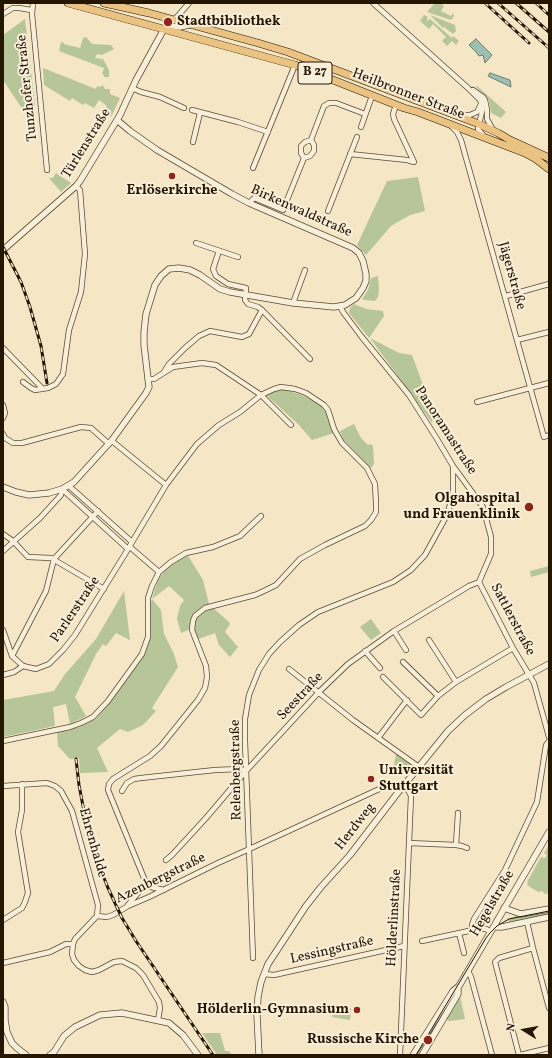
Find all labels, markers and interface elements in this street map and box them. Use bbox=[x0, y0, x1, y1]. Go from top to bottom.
place label: Stadtbibliothek bbox=[177, 14, 280, 30]
marker: Stadtbibliothek bbox=[162, 16, 174, 28]
street label: Tunzhofer Straße bbox=[14, 34, 42, 142]
road number: B 27 bbox=[298, 62, 332, 84]
street label: Heilbronner Straße bbox=[349, 66, 467, 124]
street label: Türlenstraße bbox=[59, 106, 115, 182]
marker: Erlöserkirche bbox=[167, 171, 177, 181]
street label: Birkenwaldstraße bbox=[248, 182, 354, 242]
place label: Erlöserkirche bbox=[127, 183, 217, 199]
street label: Jägerstraße bbox=[493, 240, 529, 312]
street label: Panoramastraße bbox=[410, 384, 480, 478]
place label: Olgahospital und Frauenklinik bbox=[403, 491, 520, 524]
marker: Olgahospital und Frauenklinik bbox=[523, 501, 535, 513]
street label: Parlerstraße bbox=[48, 574, 104, 646]
street label: Sattlerstraße bbox=[486, 581, 538, 659]
street label: Seestraße bbox=[274, 669, 328, 725]
street label: Relenbergstraße bbox=[228, 719, 246, 821]
place label: Universität Stuttgart bbox=[379, 763, 453, 796]
marker: Universität Stuttgart bbox=[366, 774, 376, 784]
street label: Herdweg bbox=[332, 800, 380, 854]
street label: Ehrenhalde bbox=[74, 806, 110, 880]
street label: Azenbergstraße bbox=[113, 850, 209, 908]
street label: Hegelstraße bbox=[467, 868, 519, 940]
street label: Hölderlinstraße bbox=[384, 869, 406, 967]
street label: Lessingstraße bbox=[289, 933, 375, 969]
place label: Hölderlin-Gymnasium bbox=[197, 1002, 349, 1018]
marker: Hölderlin-Gymnasium bbox=[352, 1005, 362, 1015]
north arrow bbox=[504, 1010, 544, 1050]
text: N bbox=[504, 1022, 520, 1033]
place label: Russische Kirche bbox=[307, 1032, 419, 1048]
marker: Russische Kirche bbox=[422, 1034, 434, 1046]

